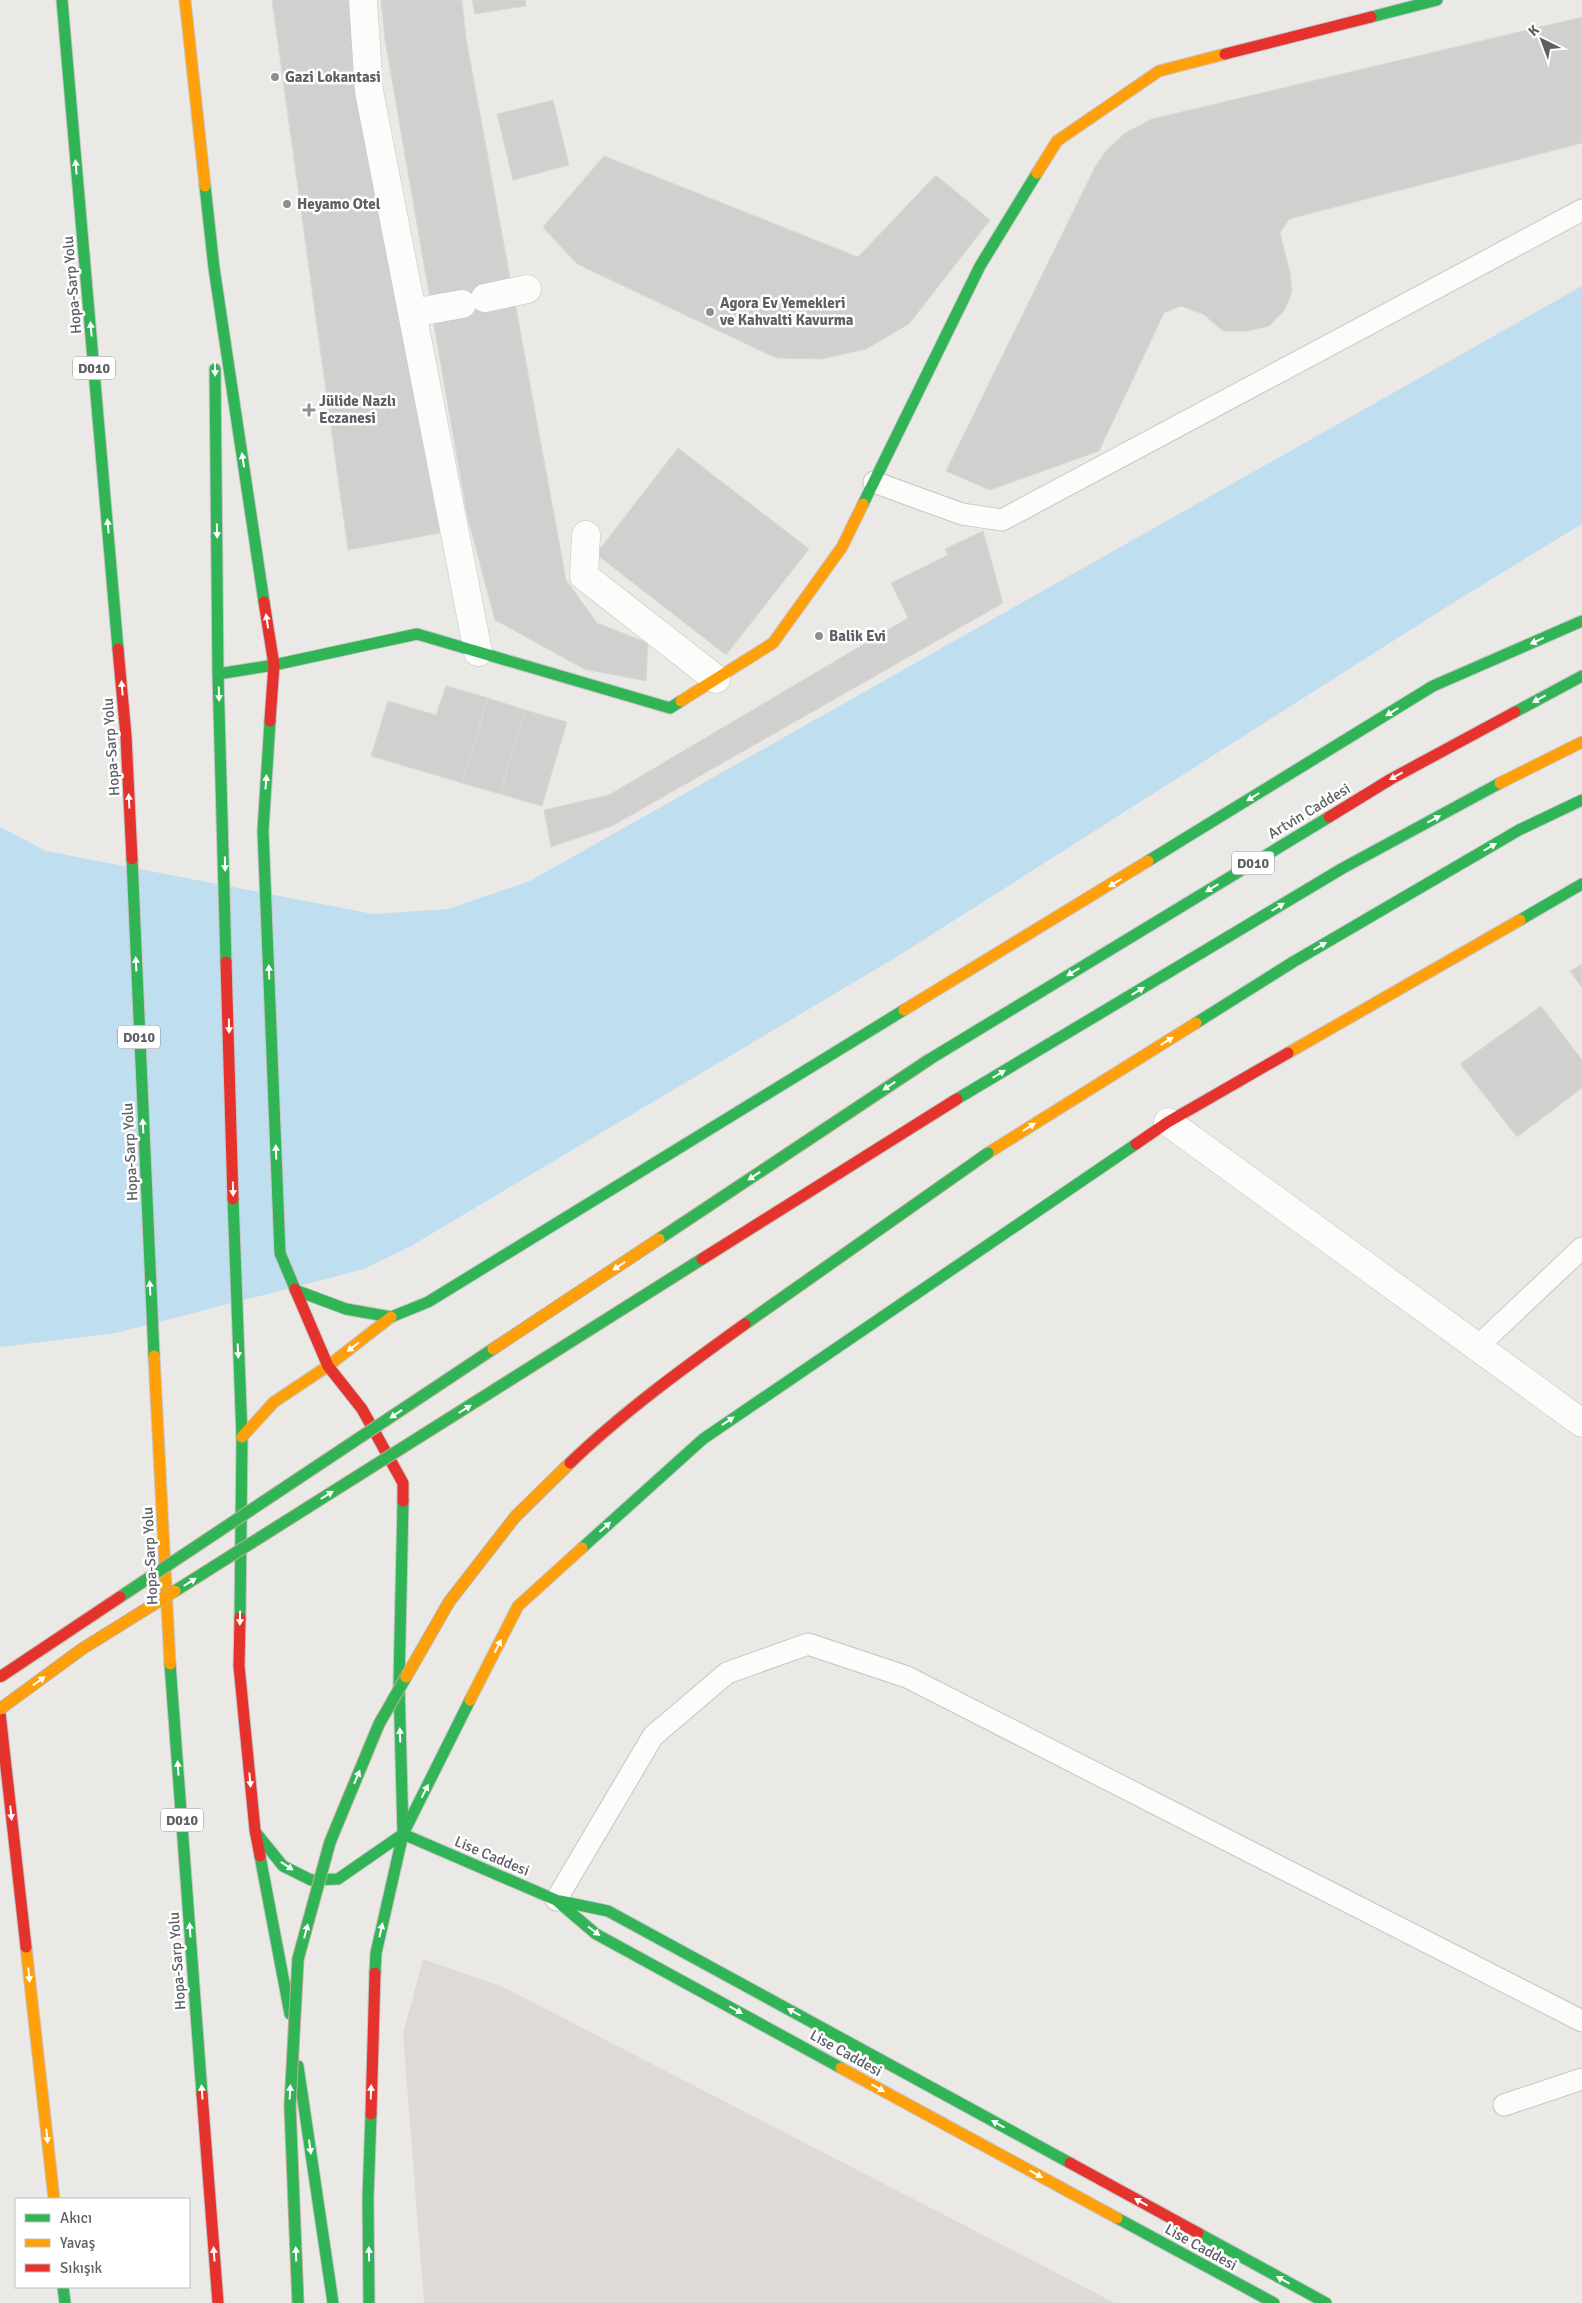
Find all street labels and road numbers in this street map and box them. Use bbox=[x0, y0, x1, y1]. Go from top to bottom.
street label: Hopa-Sarp Yolu bbox=[59, 235, 85, 335]
road number: D010 bbox=[73, 356, 115, 379]
street label: Hopa-Sarp Yolu bbox=[99, 697, 123, 797]
street label: Artvin Caddesi bbox=[1264, 779, 1354, 843]
road number: D010 bbox=[1232, 851, 1274, 874]
road number: D010 bbox=[118, 1026, 160, 1048]
street label: Hopa-Sarp Yolu bbox=[118, 1102, 142, 1202]
street label: Hopa-Sarp Yolu bbox=[138, 1506, 162, 1606]
road number: D010 bbox=[161, 1808, 203, 1832]
street label: Lise Caddesi bbox=[452, 1832, 532, 1880]
street label: Hopa-Sarp Yolu bbox=[165, 1911, 189, 2011]
street label: Lise Caddesi bbox=[807, 2026, 885, 2080]
street label: Lise Caddesi bbox=[1162, 2220, 1240, 2274]

